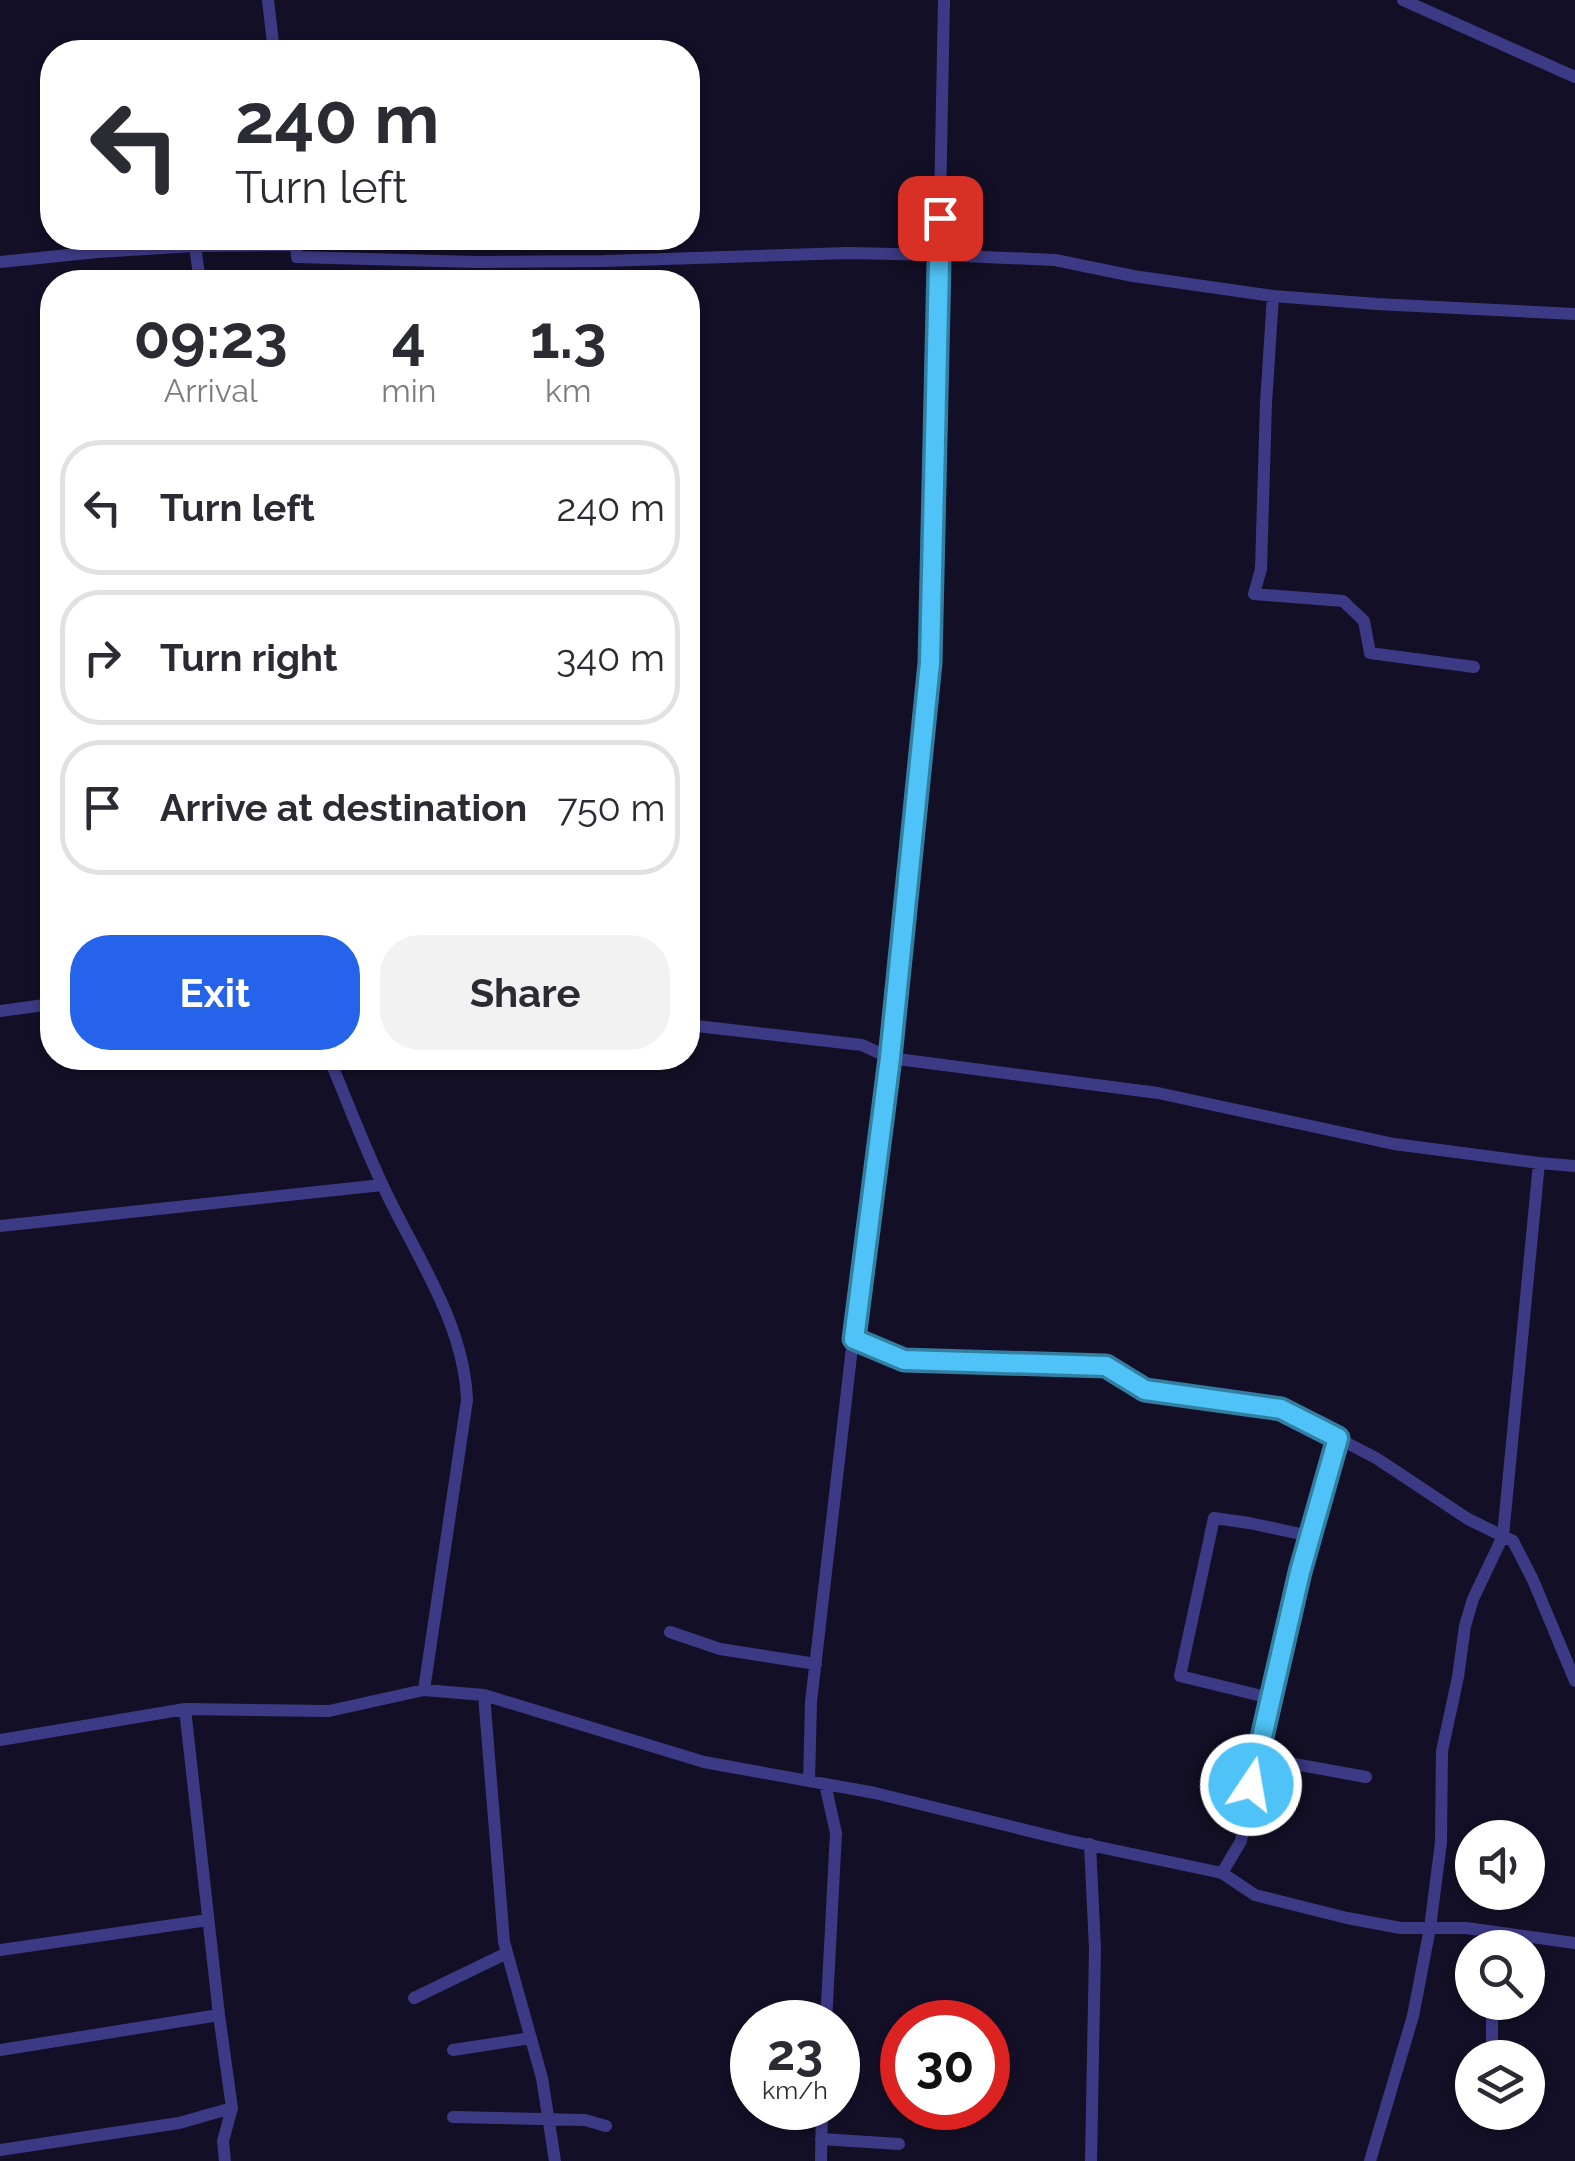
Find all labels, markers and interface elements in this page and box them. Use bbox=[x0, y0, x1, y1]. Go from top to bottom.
text: 240 m bbox=[235, 77, 439, 159]
icon: left bbox=[70, 80, 200, 210]
text: Turn left bbox=[235, 161, 407, 214]
pin bbox=[898, 176, 983, 261]
icon: arrive bbox=[913, 191, 968, 246]
text: 09:23 bbox=[134, 302, 288, 372]
text: 4 bbox=[392, 302, 426, 372]
text: 1.3 bbox=[530, 302, 607, 372]
text: Arrival bbox=[164, 372, 258, 409]
text: min bbox=[381, 372, 436, 409]
text: km bbox=[545, 372, 591, 409]
icon: left bbox=[75, 480, 130, 535]
text: Turn left bbox=[160, 485, 315, 530]
text: 240 m bbox=[557, 485, 665, 530]
icon: right bbox=[75, 630, 130, 685]
text: Turn right bbox=[160, 635, 337, 680]
text: 340 m bbox=[556, 635, 665, 680]
icon: arrive bbox=[75, 780, 130, 835]
text: Arrive at destination bbox=[160, 785, 527, 830]
text: 750 m bbox=[557, 785, 665, 830]
button: Exit bbox=[70, 935, 360, 1050]
button: Share bbox=[380, 935, 670, 1050]
position arrow bbox=[1199, 1733, 1303, 1837]
map controls bbox=[1455, 1820, 1545, 2130]
button: sound bbox=[1455, 1820, 1545, 1910]
button: search bbox=[1455, 1930, 1545, 2020]
speed limit sign: 30 bbox=[880, 2000, 1010, 2130]
text: 23 bbox=[767, 2023, 823, 2082]
button: layers bbox=[1455, 2040, 1545, 2130]
text: km/h bbox=[762, 2075, 828, 2105]

